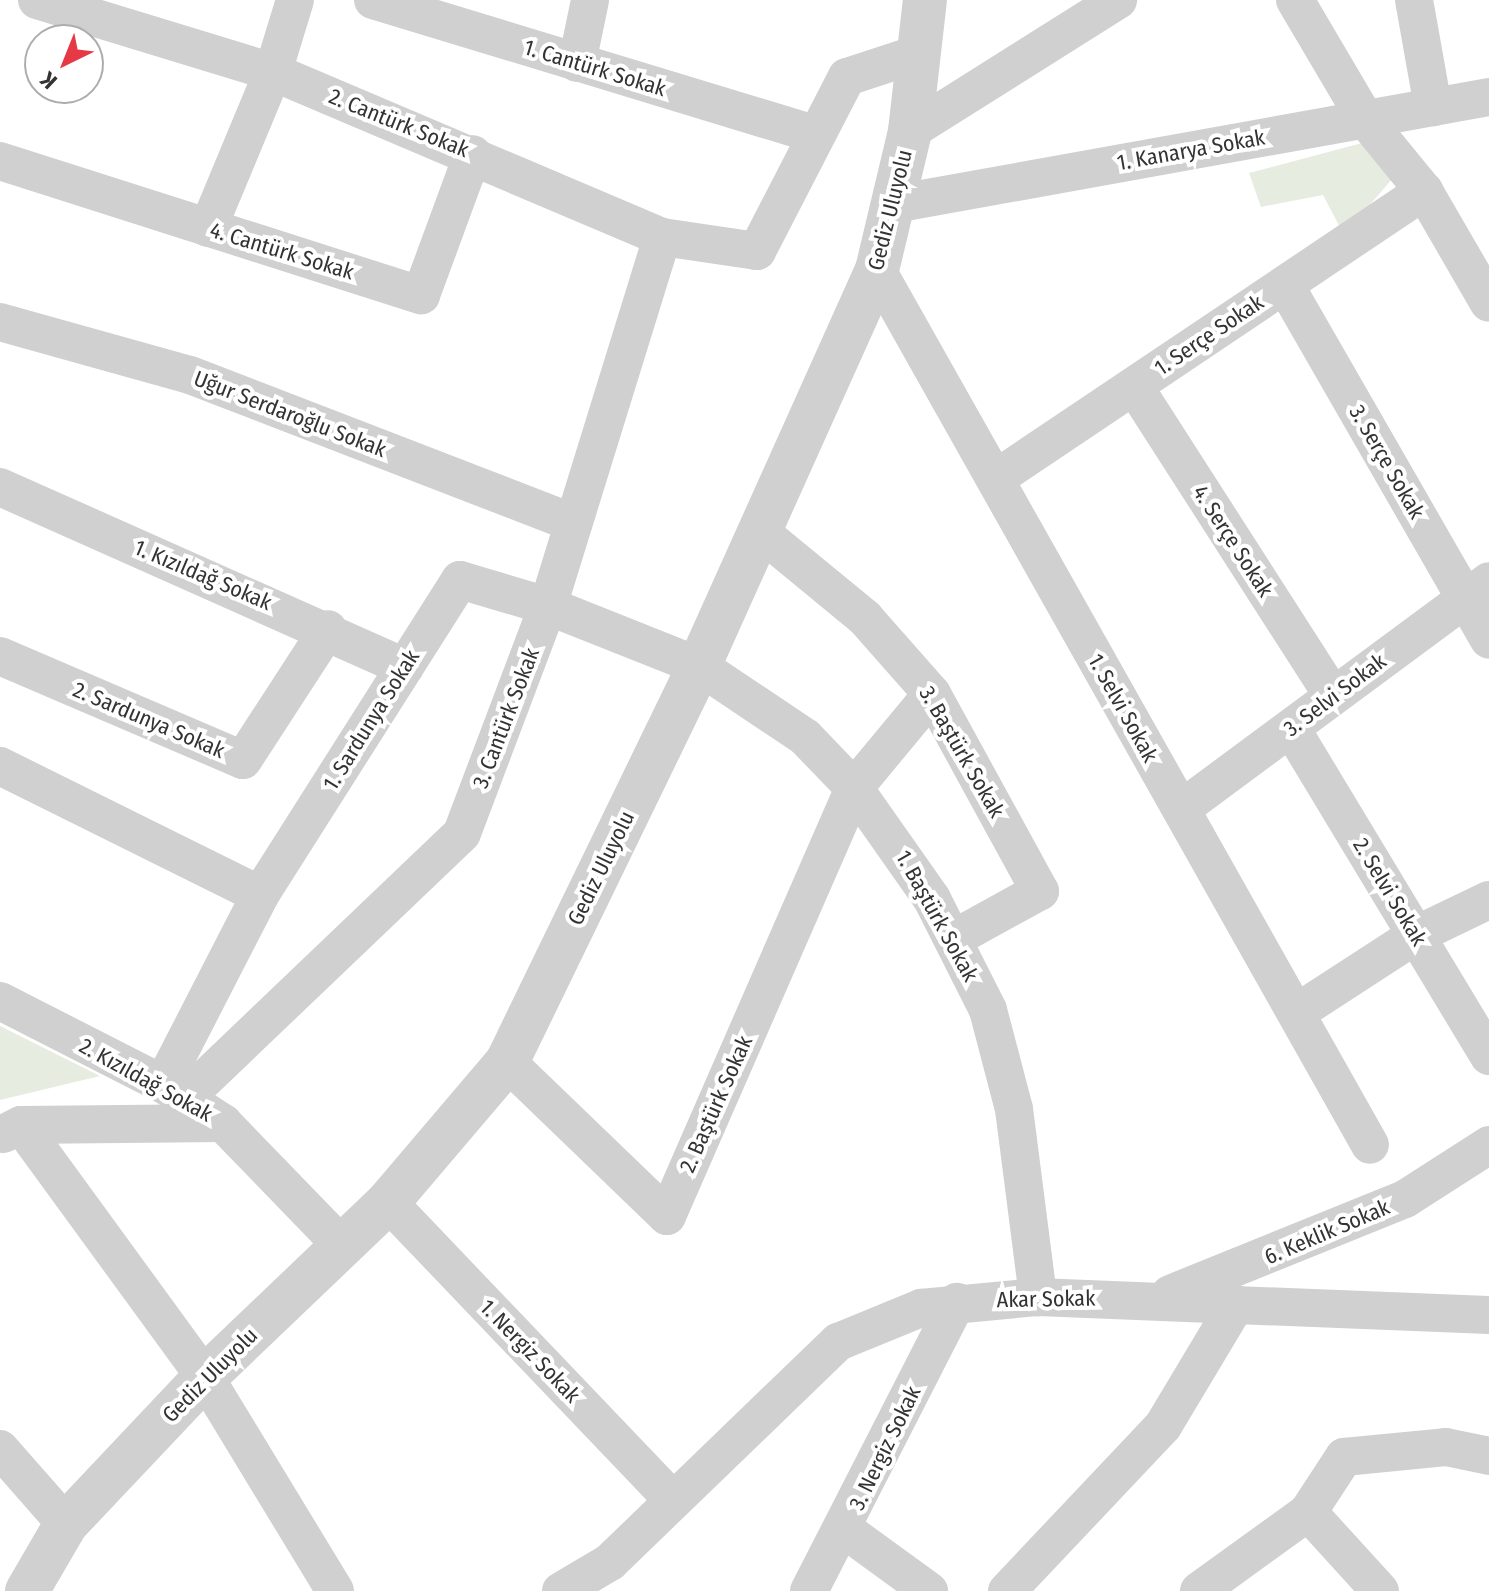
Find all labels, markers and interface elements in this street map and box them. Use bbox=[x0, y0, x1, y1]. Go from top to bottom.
north arrow bbox=[24, 24, 104, 104]
street label: 1. Cantürk Sokak bbox=[521, 34, 669, 102]
text: K bbox=[35, 66, 63, 95]
street label: 2. Cantürk Sokak bbox=[325, 83, 473, 163]
street label: 1. Kanarya Sokak bbox=[1115, 124, 1267, 176]
street label: Gediz Uluyolu bbox=[862, 147, 918, 273]
street label: 4. Cantürk Sokak bbox=[207, 217, 357, 285]
street label: 1. Serçe Sokak bbox=[1150, 289, 1268, 381]
street label: Uğur Serdaroğlu Sokak bbox=[190, 365, 390, 463]
street label: 3. Serçe Sokak bbox=[1344, 400, 1430, 524]
street label: 4. Serçe Sokak bbox=[1187, 480, 1279, 602]
street label: 1. Kızıldağ Sokak bbox=[130, 534, 276, 616]
street label: 3. Cantürk Sokak bbox=[467, 644, 545, 792]
street label: 1. Sardunya Sokak bbox=[317, 645, 425, 795]
street label: 3. Selvi Sokak bbox=[1279, 648, 1391, 742]
street label: 1. Selvi Sokak bbox=[1082, 649, 1164, 767]
street label: 2. Sardunya Sokak bbox=[69, 676, 229, 764]
street label: 3. Baştürk Sokak bbox=[914, 682, 1010, 822]
street label: Gediz Uluyolu bbox=[562, 807, 640, 929]
street label: 2. Selvi Sokak bbox=[1348, 833, 1432, 951]
street label: 1. Baştürk Sokak bbox=[890, 846, 984, 986]
street label: 2. Baştürk Sokak bbox=[674, 1032, 758, 1176]
street label: 2. Kızıldağ Sokak bbox=[75, 1033, 217, 1127]
street label: 6. Keklik Sokak bbox=[1260, 1194, 1394, 1270]
street label: Akar Sokak bbox=[996, 1285, 1096, 1313]
street label: 1. Nergiz Sokak bbox=[474, 1294, 586, 1408]
street label: Gediz Uluyolu bbox=[157, 1322, 263, 1428]
street label: 3. Nergiz Sokak bbox=[844, 1382, 926, 1514]

